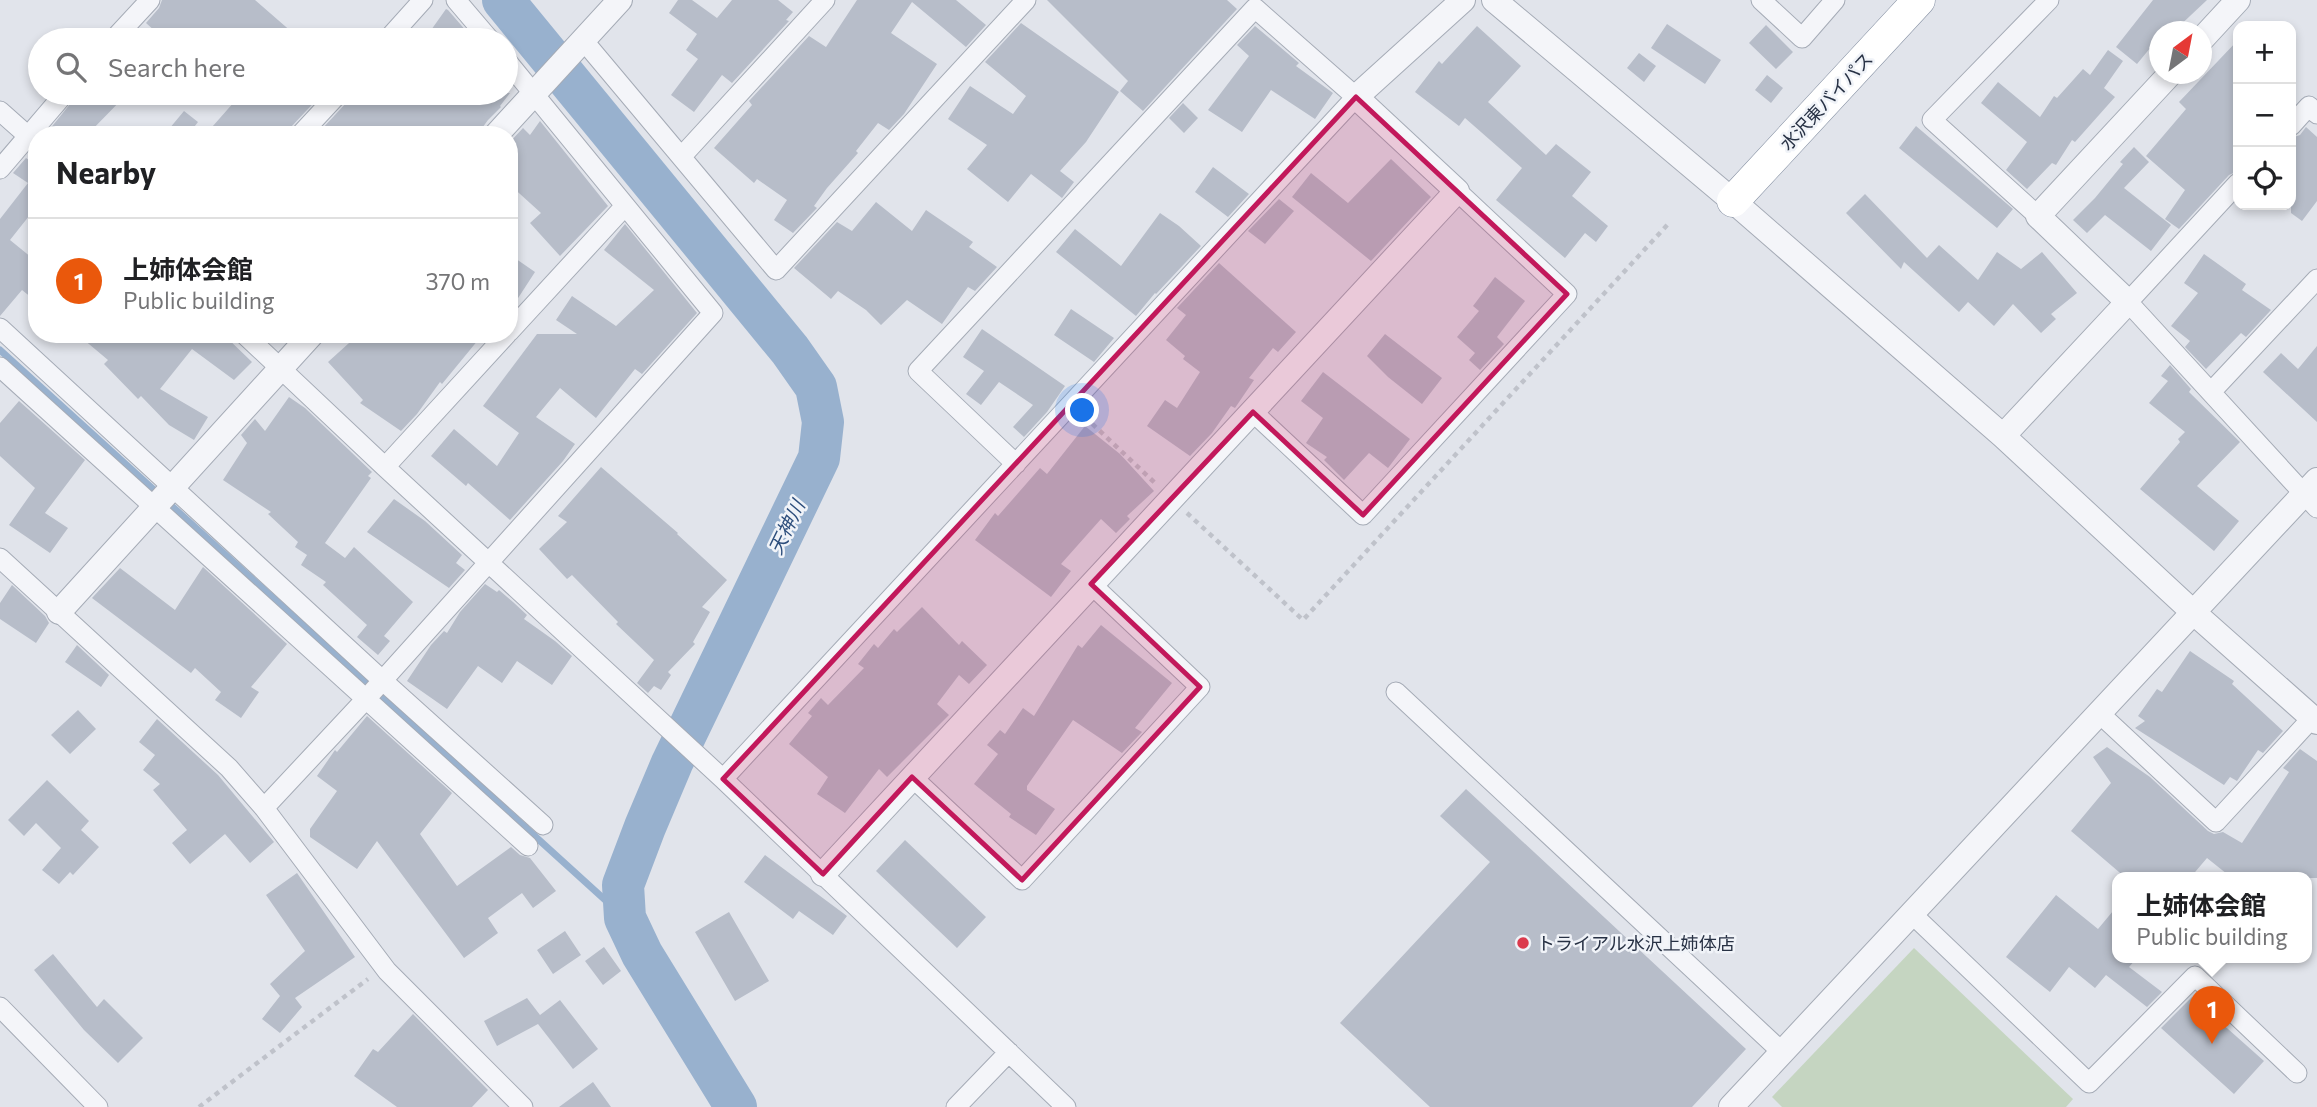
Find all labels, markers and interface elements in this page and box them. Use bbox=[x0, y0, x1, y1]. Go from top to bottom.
north arrow bbox=[2149, 21, 2212, 84]
map controls bbox=[2233, 21, 2296, 210]
button: + bbox=[2233, 21, 2296, 84]
search box bbox=[28, 28, 518, 105]
icon: search bbox=[52, 48, 90, 86]
street label: 水沢東バイパス bbox=[1775, 48, 1877, 154]
text: Search here bbox=[108, 51, 246, 82]
button: − bbox=[2233, 84, 2296, 147]
button: locate bbox=[2233, 147, 2296, 210]
text: Nearby bbox=[56, 153, 156, 190]
text: 上姉体会館 bbox=[123, 253, 253, 284]
text: 1 bbox=[74, 267, 84, 295]
text: 370 m bbox=[425, 267, 490, 295]
text: Public building bbox=[123, 286, 274, 314]
your location bbox=[1065, 393, 1099, 427]
water label: 天神川 bbox=[763, 495, 810, 558]
popup bbox=[2112, 872, 2312, 963]
text: 上姉体会館 bbox=[2136, 889, 2266, 920]
text: Public building bbox=[2136, 922, 2288, 950]
place label: トライアル水沢上姉体店 bbox=[1537, 932, 1735, 954]
marker: トライアル水沢上姉体店 bbox=[1515, 935, 1531, 951]
pin: 1 bbox=[2189, 986, 2235, 1044]

